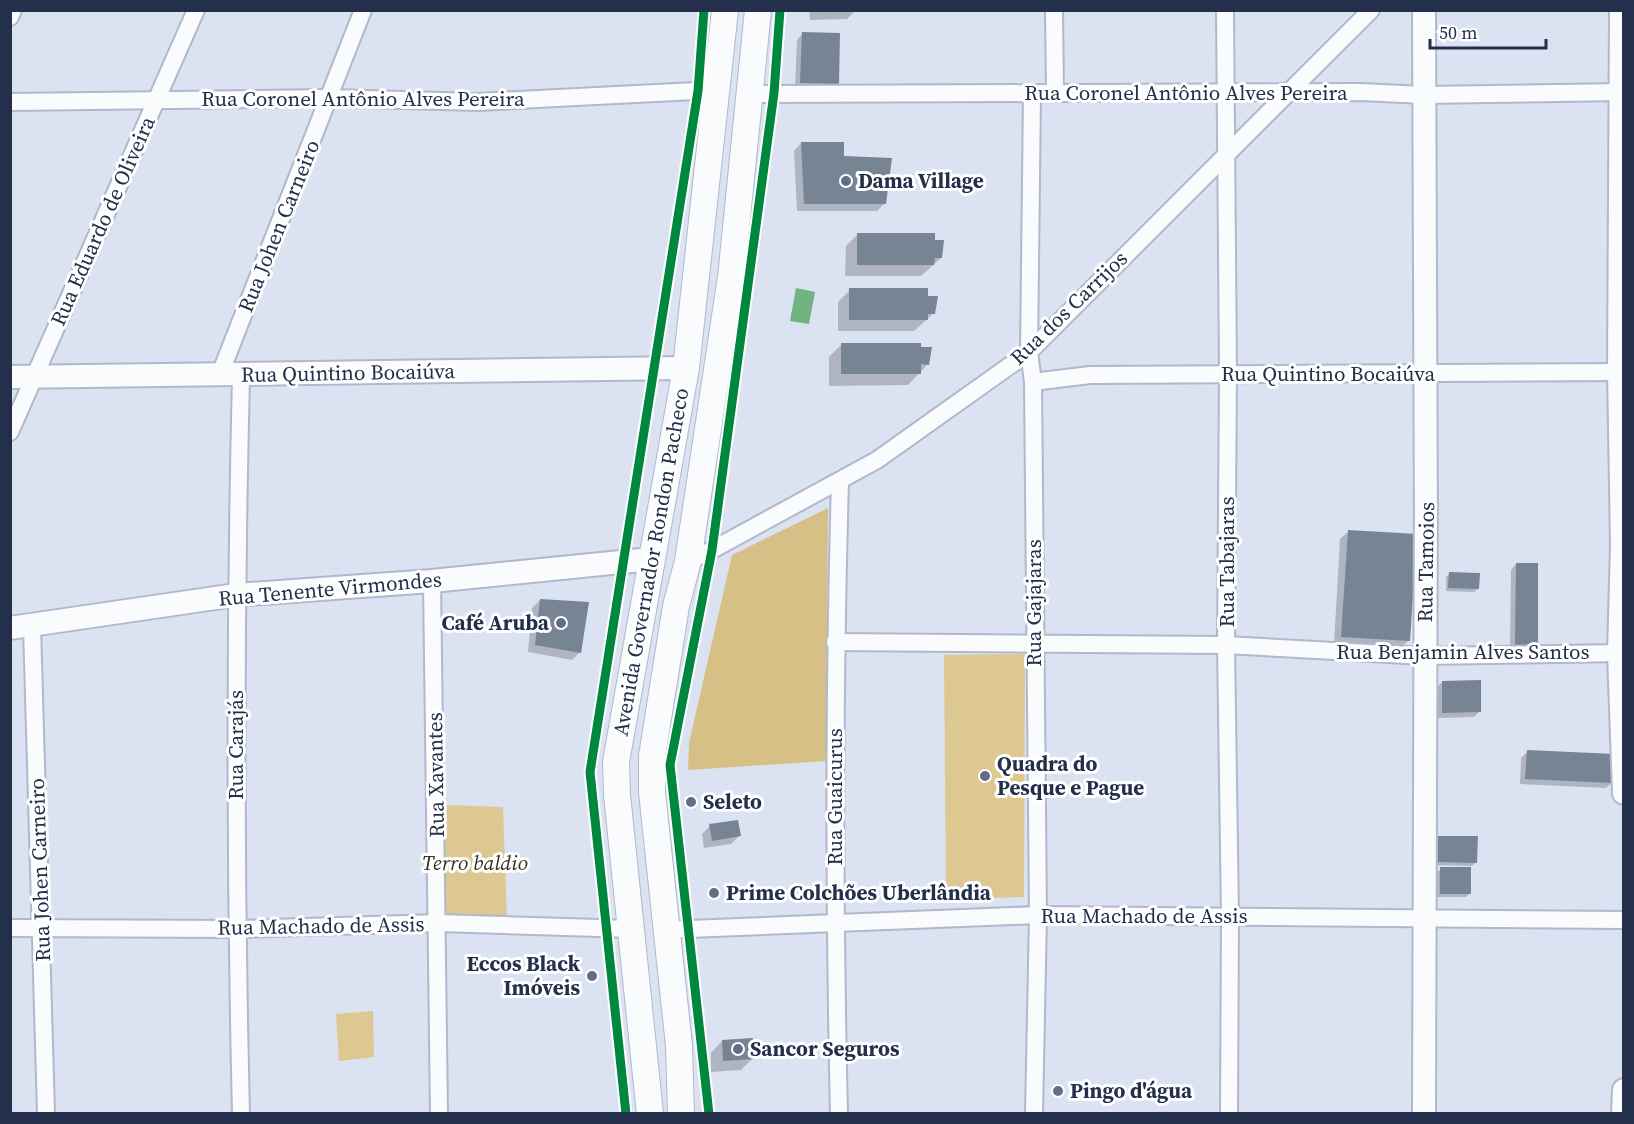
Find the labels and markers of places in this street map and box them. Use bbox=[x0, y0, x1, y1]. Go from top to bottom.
place label: Dama Village bbox=[858, 166, 984, 195]
marker: Dama Village bbox=[839, 174, 853, 188]
place label: Café Aruba bbox=[441, 608, 550, 637]
marker: Café Aruba bbox=[554, 616, 568, 630]
place label: Quadra do Pesque e Pague bbox=[997, 749, 1144, 802]
marker: Quadra do Pesque e Pague bbox=[978, 769, 992, 783]
place label: Seleto bbox=[703, 787, 762, 816]
marker: Seleto bbox=[684, 795, 698, 809]
place label: Prime Colchões Uberlândia bbox=[726, 878, 992, 907]
marker: Prime Colchões Uberlândia bbox=[707, 886, 721, 900]
place label: Eccos Black Imóveis bbox=[466, 949, 580, 1002]
marker: Eccos Black Imóveis bbox=[585, 969, 599, 983]
place label: Sancor Seguros bbox=[750, 1034, 900, 1063]
marker: Sancor Seguros bbox=[731, 1042, 745, 1056]
place label: Pingo d'água bbox=[1070, 1076, 1193, 1105]
marker: Pingo d'água bbox=[1051, 1084, 1065, 1098]

